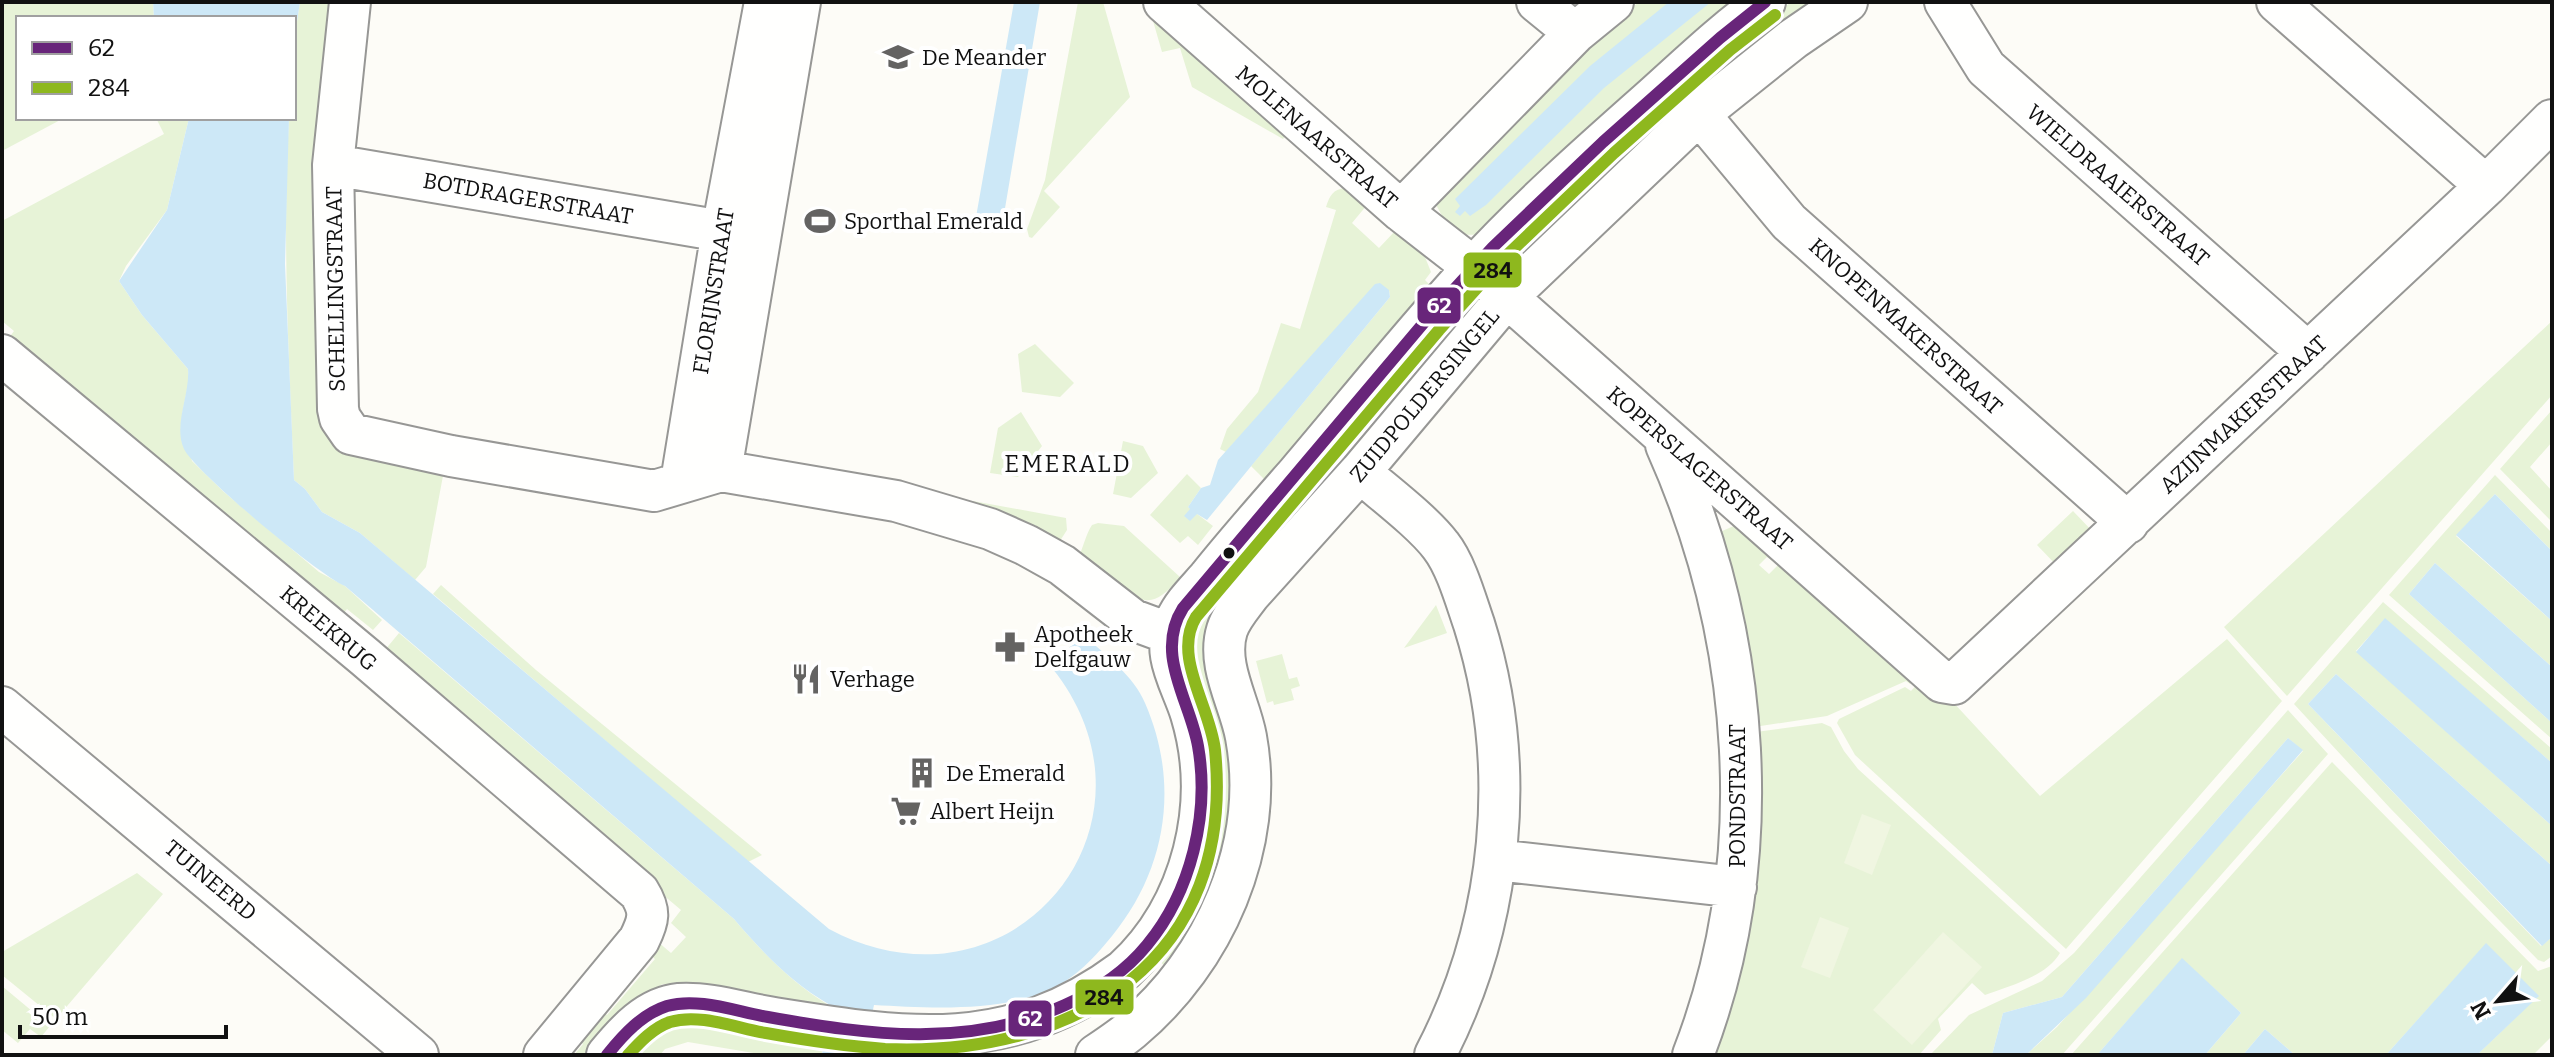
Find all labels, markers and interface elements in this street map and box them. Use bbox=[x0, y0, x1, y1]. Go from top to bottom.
legend bbox=[16, 16, 296, 120]
text: 62 bbox=[88, 34, 115, 62]
school or university icon: De Meander bbox=[881, 40, 915, 74]
place label: De Meander bbox=[922, 44, 1046, 71]
street label: MOLENAARSTRAAT bbox=[1230, 60, 1403, 215]
text: 284 bbox=[88, 74, 130, 102]
street label: WIELDRAAIERSTRAAT bbox=[2021, 99, 2215, 272]
street label: BOTDRAGERSTRAAT bbox=[421, 167, 635, 230]
street label: SCHELLINGSTRAAT bbox=[320, 186, 351, 392]
sports icon: Sporthal Emerald bbox=[803, 204, 837, 238]
street label: FLORIJNSTRAAT bbox=[687, 206, 740, 376]
place label: Sporthal Emerald bbox=[844, 208, 1023, 235]
street label: KNOPENMAKERSTRAAT bbox=[1804, 233, 2008, 420]
line badge: 284 bbox=[1462, 251, 1523, 289]
text: 284 bbox=[1473, 257, 1513, 284]
line badge: 62 bbox=[1416, 286, 1462, 325]
text: 62 bbox=[1426, 292, 1452, 319]
street label: ZUIDPOLDERSINGEL bbox=[1344, 303, 1505, 488]
street label: AZIJNMAKERSTRAAT bbox=[2154, 330, 2333, 499]
street label: KOPERSLAGERSTRAAT bbox=[1601, 380, 1798, 556]
district label: EMERALD bbox=[1004, 450, 1132, 478]
unlabelled marker bbox=[1221, 545, 1237, 561]
street label: KREEKRUG bbox=[275, 580, 383, 677]
place label: Apotheek Delfgauw bbox=[1034, 621, 1133, 673]
pharmacy icon: Apotheek Delfgauw bbox=[993, 630, 1027, 664]
restaurant icon: Verhage bbox=[789, 662, 823, 696]
place label: Verhage bbox=[830, 666, 915, 693]
street label: PONDSTRAAT bbox=[1724, 724, 1751, 868]
building icon: De Emerald bbox=[905, 756, 939, 790]
place label: De Emerald bbox=[946, 760, 1065, 787]
supermarket icon: Albert Heijn bbox=[889, 794, 923, 828]
place label: Albert Heijn bbox=[930, 798, 1054, 825]
street label: TUINEERD bbox=[159, 834, 262, 927]
north arrow bbox=[2458, 961, 2538, 1041]
line badge: 284 bbox=[1074, 978, 1135, 1016]
text: 284 bbox=[1084, 984, 1124, 1011]
scale bar bbox=[20, 989, 226, 1039]
text: N bbox=[2465, 996, 2497, 1024]
line badge: 62 bbox=[1007, 999, 1053, 1038]
text: 50 m bbox=[32, 1003, 88, 1031]
text: 62 bbox=[1017, 1005, 1043, 1032]

